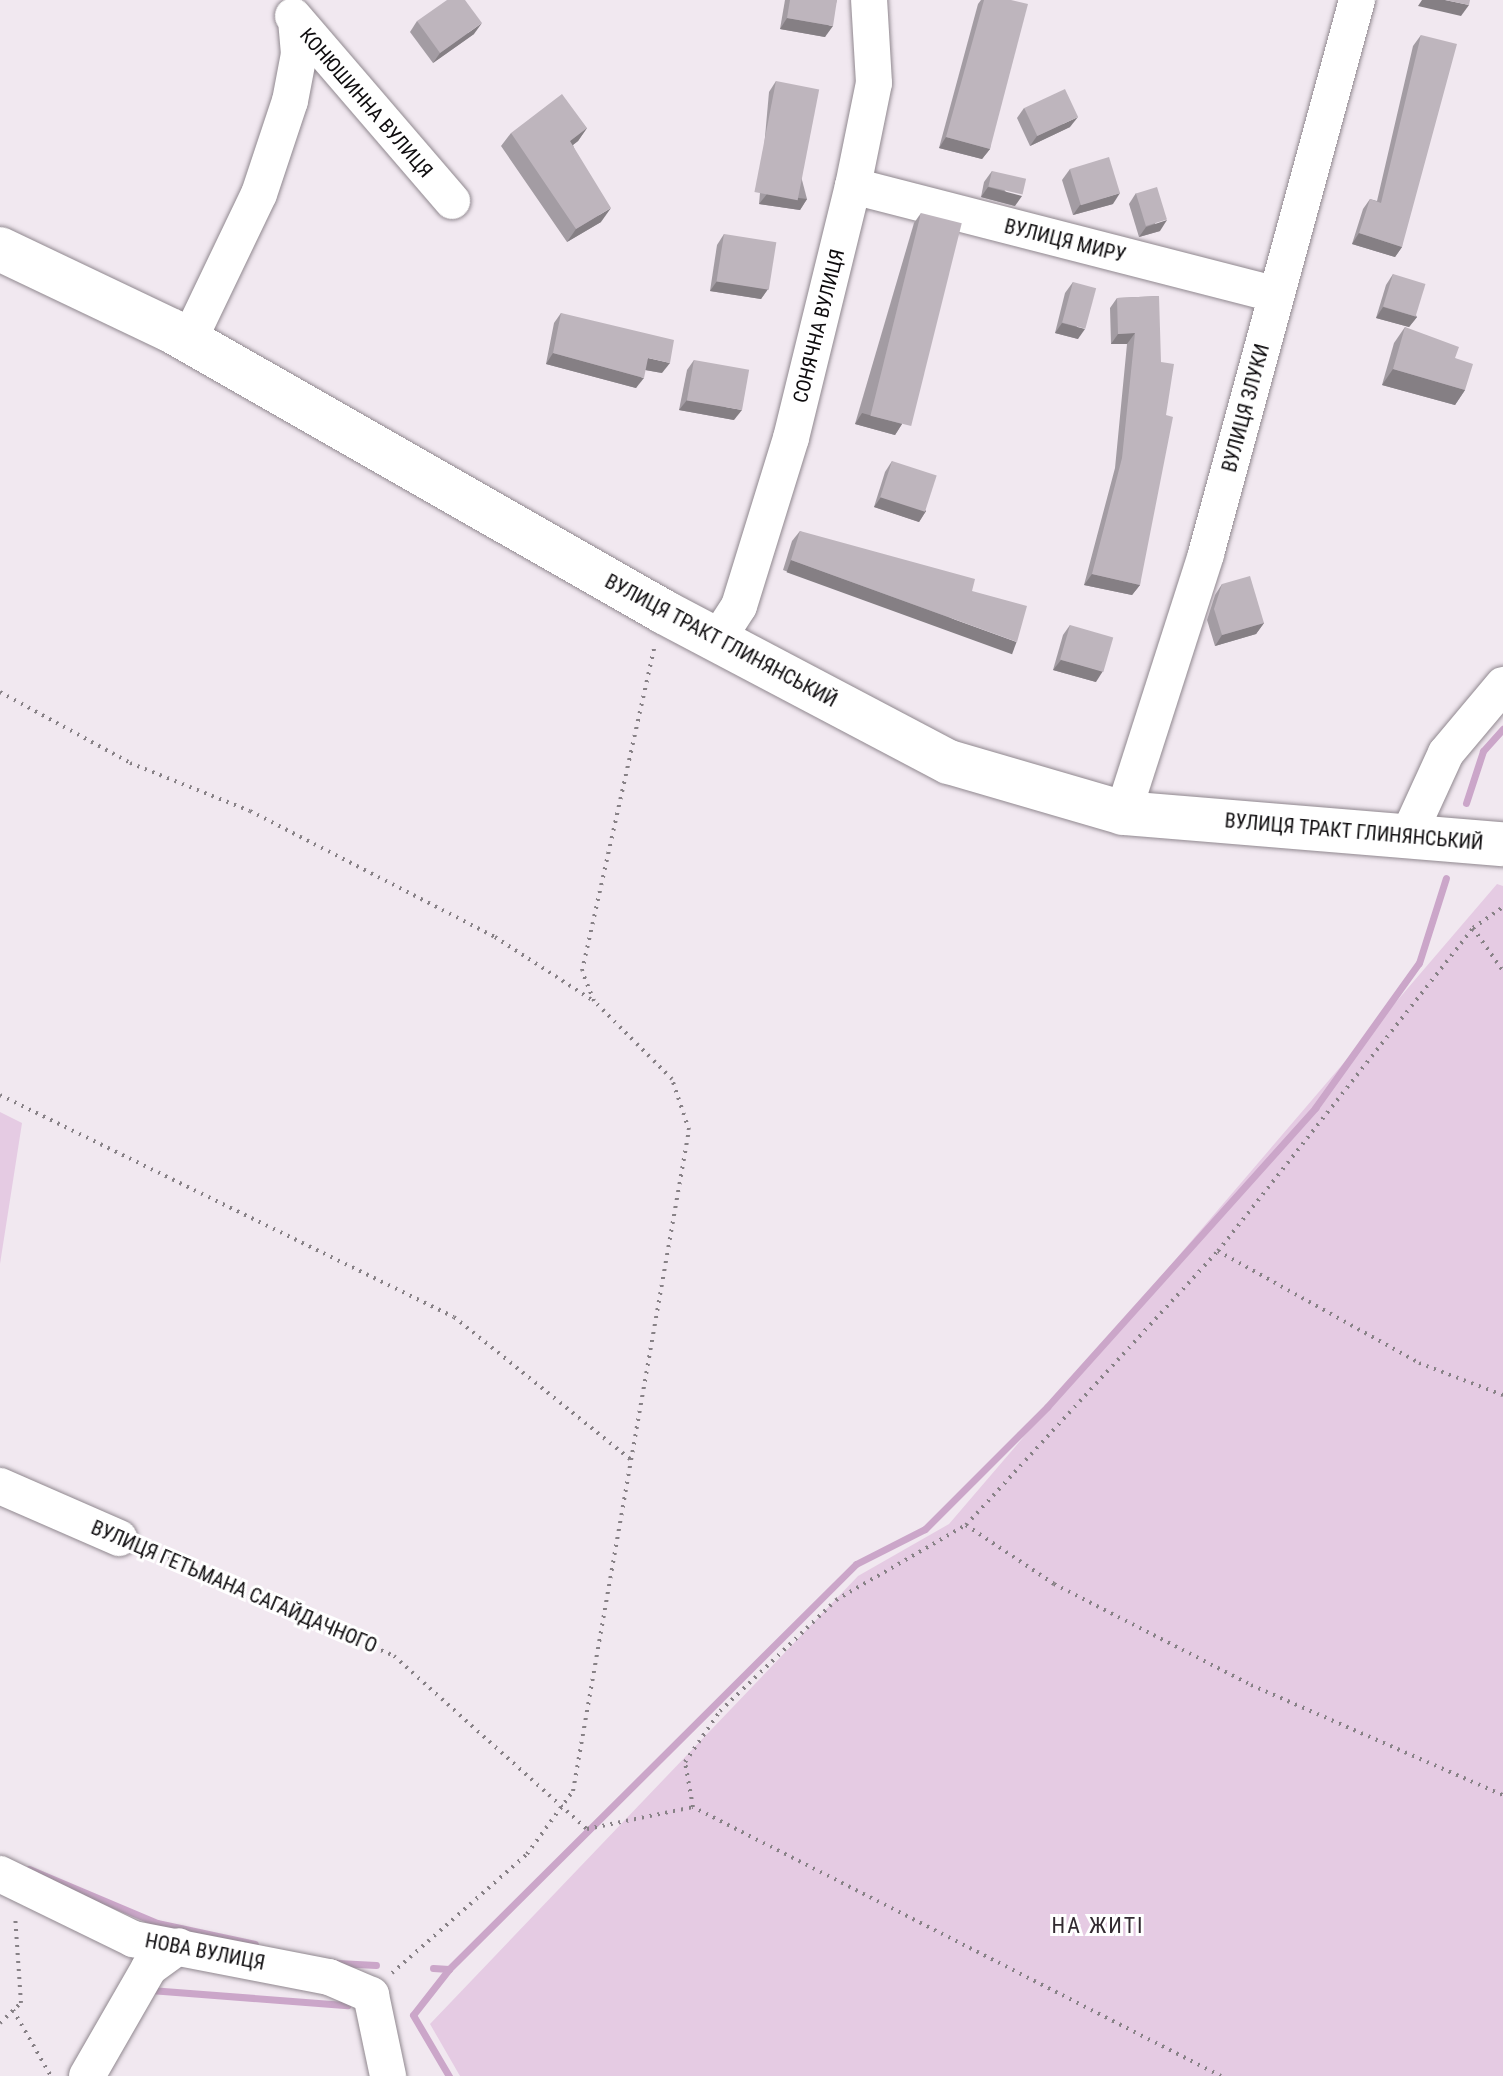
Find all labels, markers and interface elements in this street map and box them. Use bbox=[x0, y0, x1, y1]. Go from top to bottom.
street label: КОНЮШИННА ВУЛИЦЯ bbox=[294, 23, 438, 183]
street label: ВУЛИЦЯ МИРУ bbox=[1002, 214, 1128, 268]
street label: СОНЯЧНА ВУЛИЦЯ bbox=[788, 247, 850, 405]
street label: ВУЛИЦЯ ЗЛУКИ bbox=[1217, 341, 1275, 475]
street label: ВУЛИЦЯ ТРАКТ ГЛИНЯНСЬКИЙ bbox=[600, 569, 842, 713]
street label: ВУЛИЦЯ ТРАКТ ГЛИНЯНСЬКИЙ bbox=[1223, 809, 1485, 855]
street label: ВУЛИЦЯ ГЕТЬМАНА САГАЙДАЧНОГО bbox=[87, 1516, 381, 1658]
district label: НА ЖИТІ bbox=[1051, 1913, 1145, 1939]
street label: НОВА ВУЛИЦЯ bbox=[143, 1929, 267, 1975]

